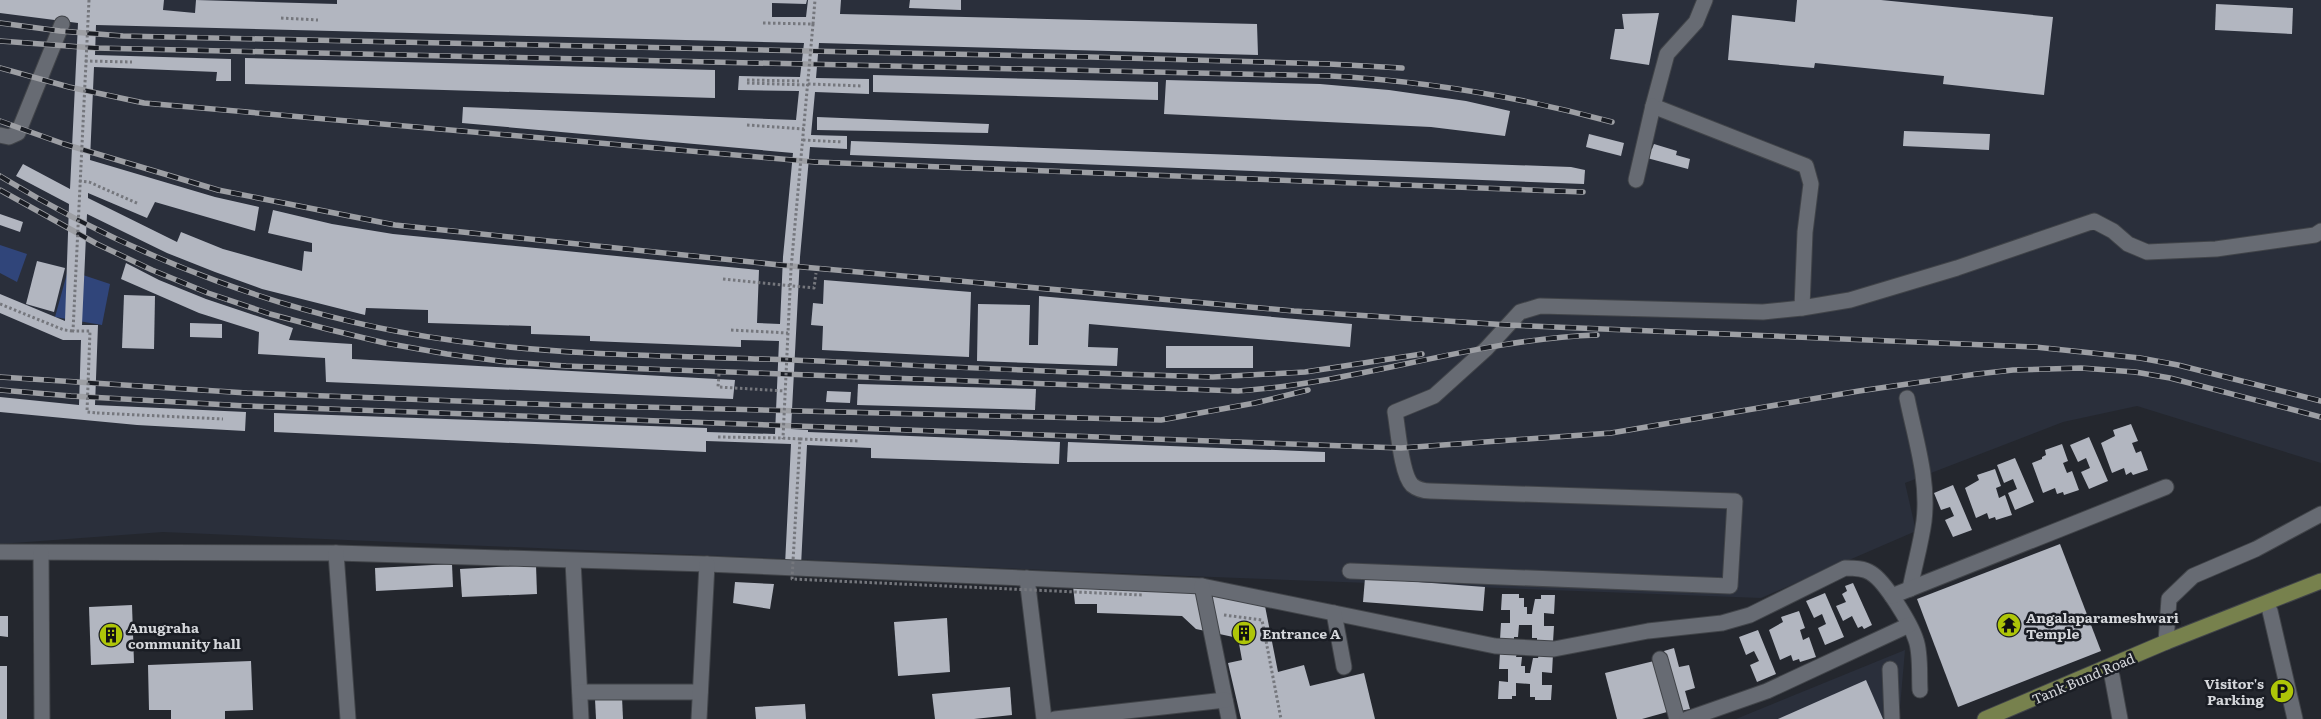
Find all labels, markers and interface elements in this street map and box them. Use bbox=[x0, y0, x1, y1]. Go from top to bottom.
place label: Angalaparameshwari Temple bbox=[2026, 607, 2179, 643]
temple icon: Angalaparameshwari Temple bbox=[1996, 612, 2022, 638]
place label: Anugraha community hall bbox=[128, 617, 241, 653]
building icon: Entrance A bbox=[1231, 620, 1257, 646]
building icon: Anugraha community hall bbox=[98, 622, 124, 648]
place label: Entrance A bbox=[1262, 623, 1341, 643]
street label: Tank Bund Road bbox=[2028, 647, 2138, 709]
place label: Visitor's Parking bbox=[2204, 673, 2265, 709]
parking icon: Visitor's Parking bbox=[2269, 678, 2295, 704]

